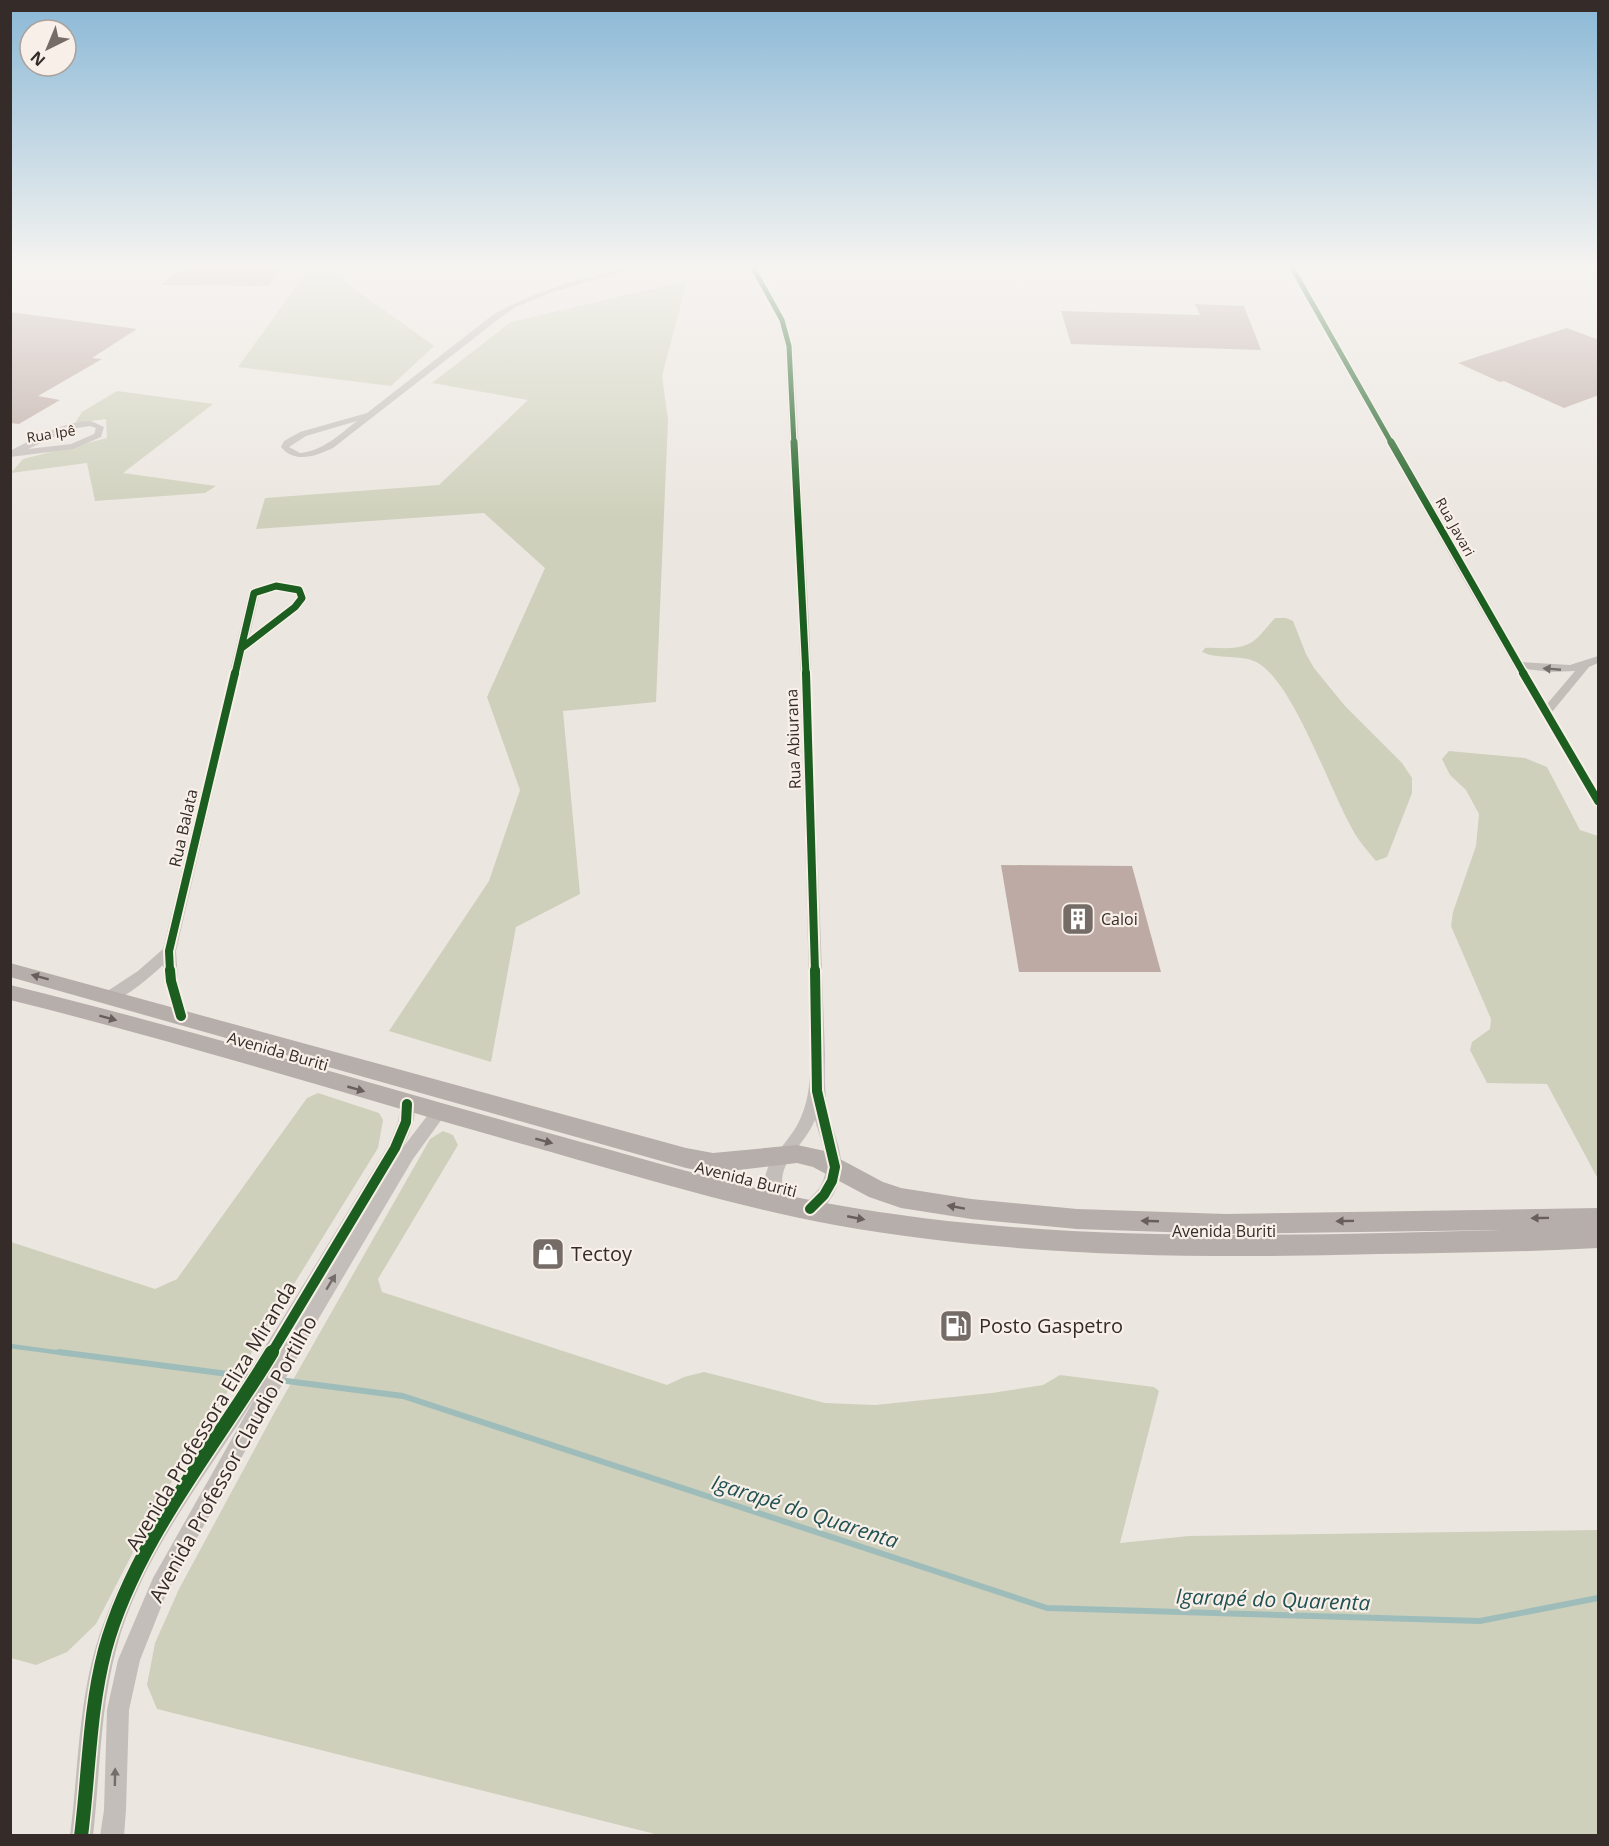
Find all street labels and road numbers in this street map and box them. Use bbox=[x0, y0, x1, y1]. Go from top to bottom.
street label: Rua Ipê bbox=[25, 420, 77, 447]
street label: Rua Javari bbox=[1432, 494, 1479, 559]
street label: Rua Abiurana bbox=[780, 688, 806, 790]
street label: Rua Balata bbox=[163, 787, 203, 869]
street label: Avenida Buriti bbox=[225, 1026, 331, 1076]
street label: Avenida Buriti bbox=[693, 1156, 799, 1202]
street label: Avenida Buriti bbox=[1172, 1220, 1276, 1242]
street label: Avenida Professora Eliza Miranda bbox=[119, 1276, 302, 1556]
street label: Avenida Professor Claudio Portilho bbox=[142, 1311, 323, 1607]

